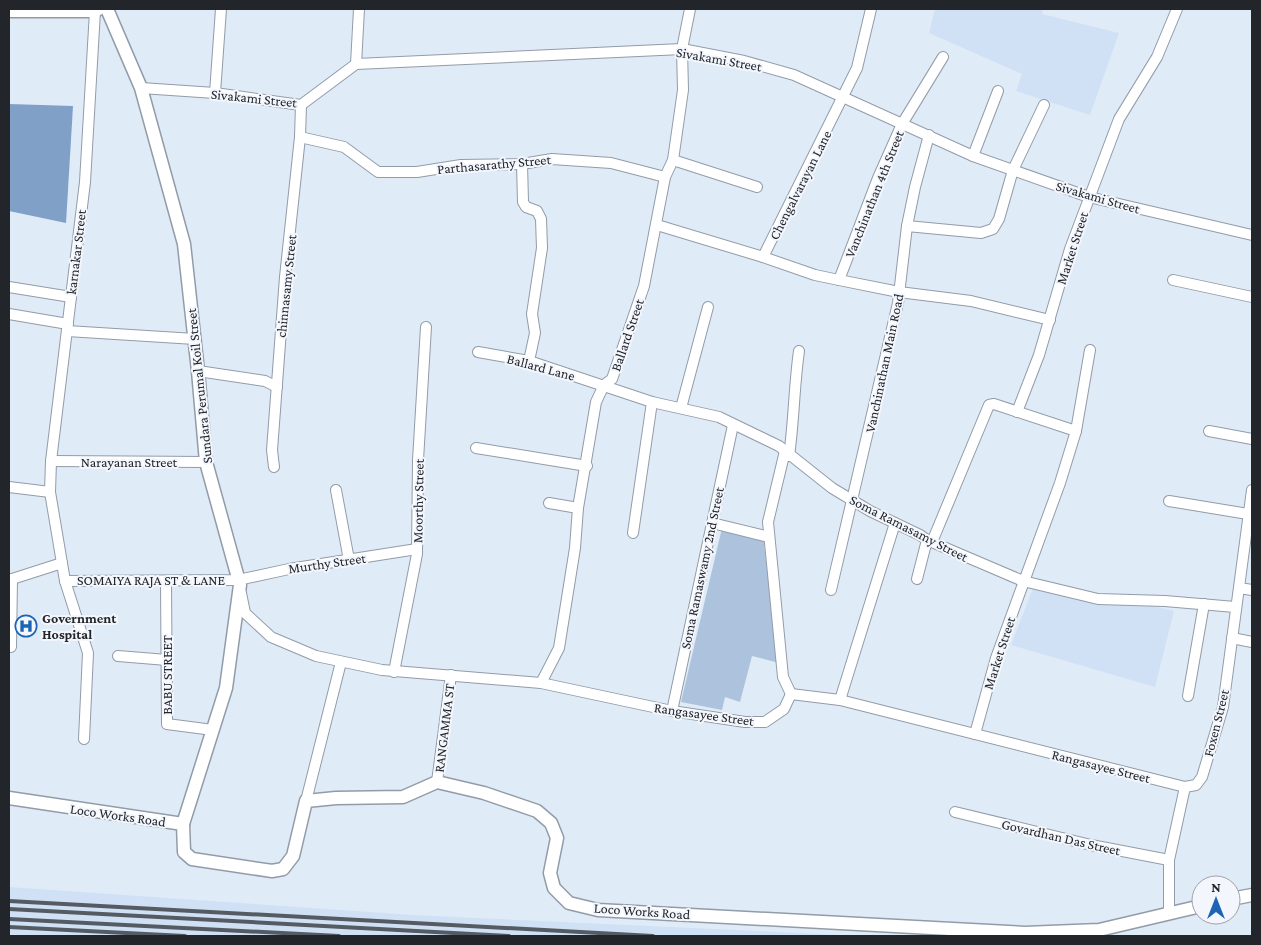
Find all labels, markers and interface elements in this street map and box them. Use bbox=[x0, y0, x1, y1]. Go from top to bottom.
street label: Sivakami Street bbox=[675, 44, 763, 74]
street label: Sivakami Street bbox=[210, 86, 298, 111]
street label: Chengalvarayan Lane bbox=[766, 128, 834, 242]
street label: Vanchinathan 4th Street bbox=[841, 128, 907, 260]
street label: Parthasarathy Street bbox=[436, 151, 552, 177]
street label: Sivakami Street bbox=[1054, 177, 1142, 217]
street label: karnakar Street bbox=[63, 208, 89, 295]
street label: Market Street bbox=[1053, 209, 1091, 287]
street label: chinnasamy Street bbox=[273, 233, 299, 338]
street label: Vanchinathan Main Road bbox=[861, 292, 907, 434]
street label: Ballard Street bbox=[607, 296, 647, 373]
street label: Sundara Perumal Koil Street bbox=[183, 307, 215, 464]
street label: Ballard Lane bbox=[505, 350, 577, 384]
street label: Narayanan Street bbox=[81, 454, 178, 470]
street label: Moorthy Street bbox=[409, 458, 427, 543]
street label: Soma Ramaswamy 2nd Street bbox=[677, 485, 727, 650]
street label: Soma Ramasamy Street bbox=[847, 491, 971, 565]
street label: Murthy Street bbox=[287, 550, 367, 576]
street label: SOMAIYA RAJA ST & LANE bbox=[77, 572, 225, 588]
place label: Government Hospital bbox=[42, 610, 117, 642]
hospital icon: Government Hospital bbox=[14, 614, 38, 638]
street label: Market Street bbox=[980, 614, 1018, 692]
street label: BABU STREET bbox=[159, 635, 175, 715]
street label: RANGAMMA ST bbox=[431, 682, 457, 773]
street label: Foxen Street bbox=[1200, 687, 1232, 758]
street label: Rangasayee Street bbox=[653, 699, 755, 729]
street label: Rangasayee Street bbox=[1050, 746, 1152, 786]
street label: Loco Works Road bbox=[69, 800, 167, 830]
street label: Govardhan Das Street bbox=[1000, 816, 1122, 859]
north arrow bbox=[1191, 875, 1241, 925]
text: N bbox=[1211, 879, 1221, 895]
street label: Loco Works Road bbox=[593, 900, 691, 922]

